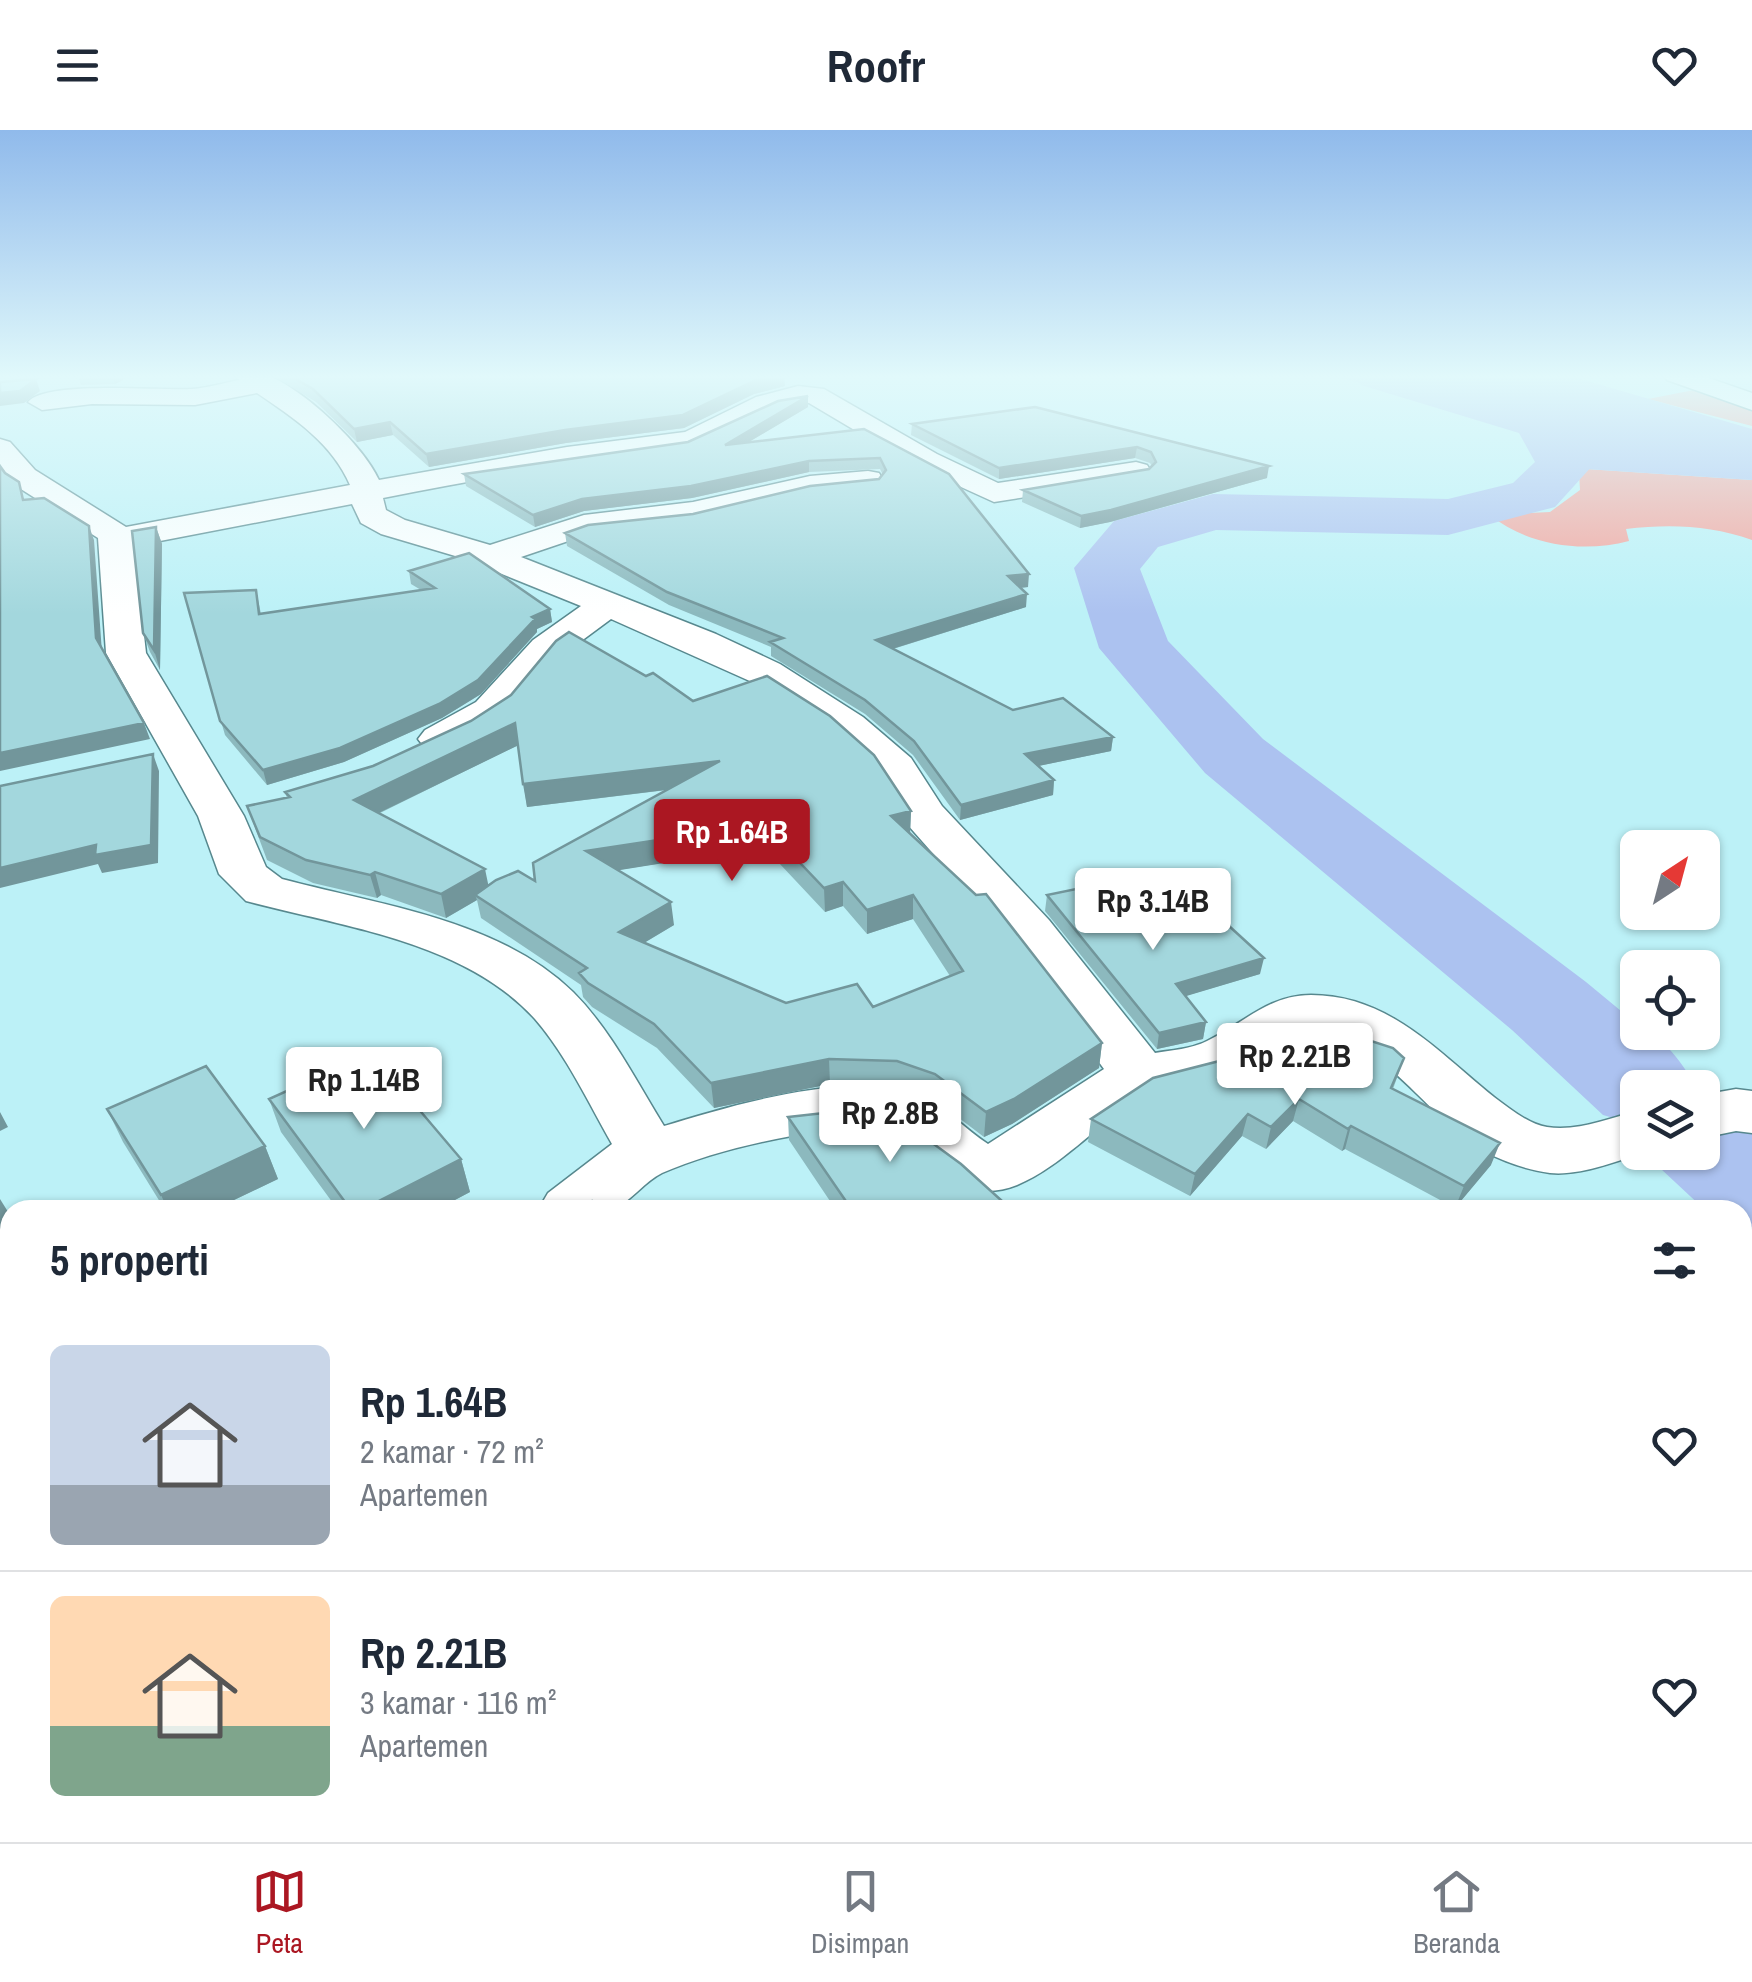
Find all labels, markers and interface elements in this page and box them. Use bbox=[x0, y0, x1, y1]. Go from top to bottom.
text: Roofr bbox=[827, 35, 925, 96]
icon: menu bbox=[50, 38, 105, 93]
icon: heart bbox=[1647, 38, 1702, 93]
pin: Rp 1.64B bbox=[629, 799, 835, 884]
text: Rp 1.64B bbox=[676, 810, 788, 853]
north arrow bbox=[1620, 830, 1720, 930]
map controls bbox=[1620, 830, 1720, 1170]
pin: Rp 3.14B bbox=[1050, 868, 1256, 953]
text: Rp 3.14B bbox=[1097, 879, 1209, 922]
button: locate bbox=[1620, 950, 1720, 1050]
pin: Rp 2.21B bbox=[1192, 1023, 1398, 1108]
text: Rp 2.21B bbox=[1239, 1034, 1351, 1077]
pin: Rp 1.14B bbox=[261, 1047, 467, 1132]
text: Rp 1.14B bbox=[308, 1058, 420, 1101]
button: layers bbox=[1620, 1070, 1720, 1170]
pin: Rp 2.8B bbox=[798, 1080, 982, 1165]
text: Rp 2.8B bbox=[841, 1091, 939, 1134]
text: 5 properti bbox=[50, 1232, 209, 1288]
icon: filters bbox=[1647, 1233, 1702, 1288]
text: Rp 1.64B bbox=[360, 1374, 507, 1430]
icon: home bbox=[130, 1385, 250, 1505]
icon: heart bbox=[1647, 1418, 1702, 1473]
text: 2 kamar · 72 m² bbox=[360, 1430, 544, 1473]
text: Apartemen bbox=[360, 1473, 488, 1516]
text: Rp 2.21B bbox=[360, 1625, 507, 1681]
icon: home bbox=[130, 1636, 250, 1756]
icon: heart bbox=[1647, 1669, 1702, 1724]
text: 3 kamar · 116 m² bbox=[360, 1681, 556, 1724]
text: Apartemen bbox=[360, 1724, 488, 1767]
tab: Peta bbox=[252, 1864, 307, 1962]
tab: Disimpan bbox=[811, 1864, 909, 1962]
tab: Beranda bbox=[1413, 1864, 1500, 1962]

